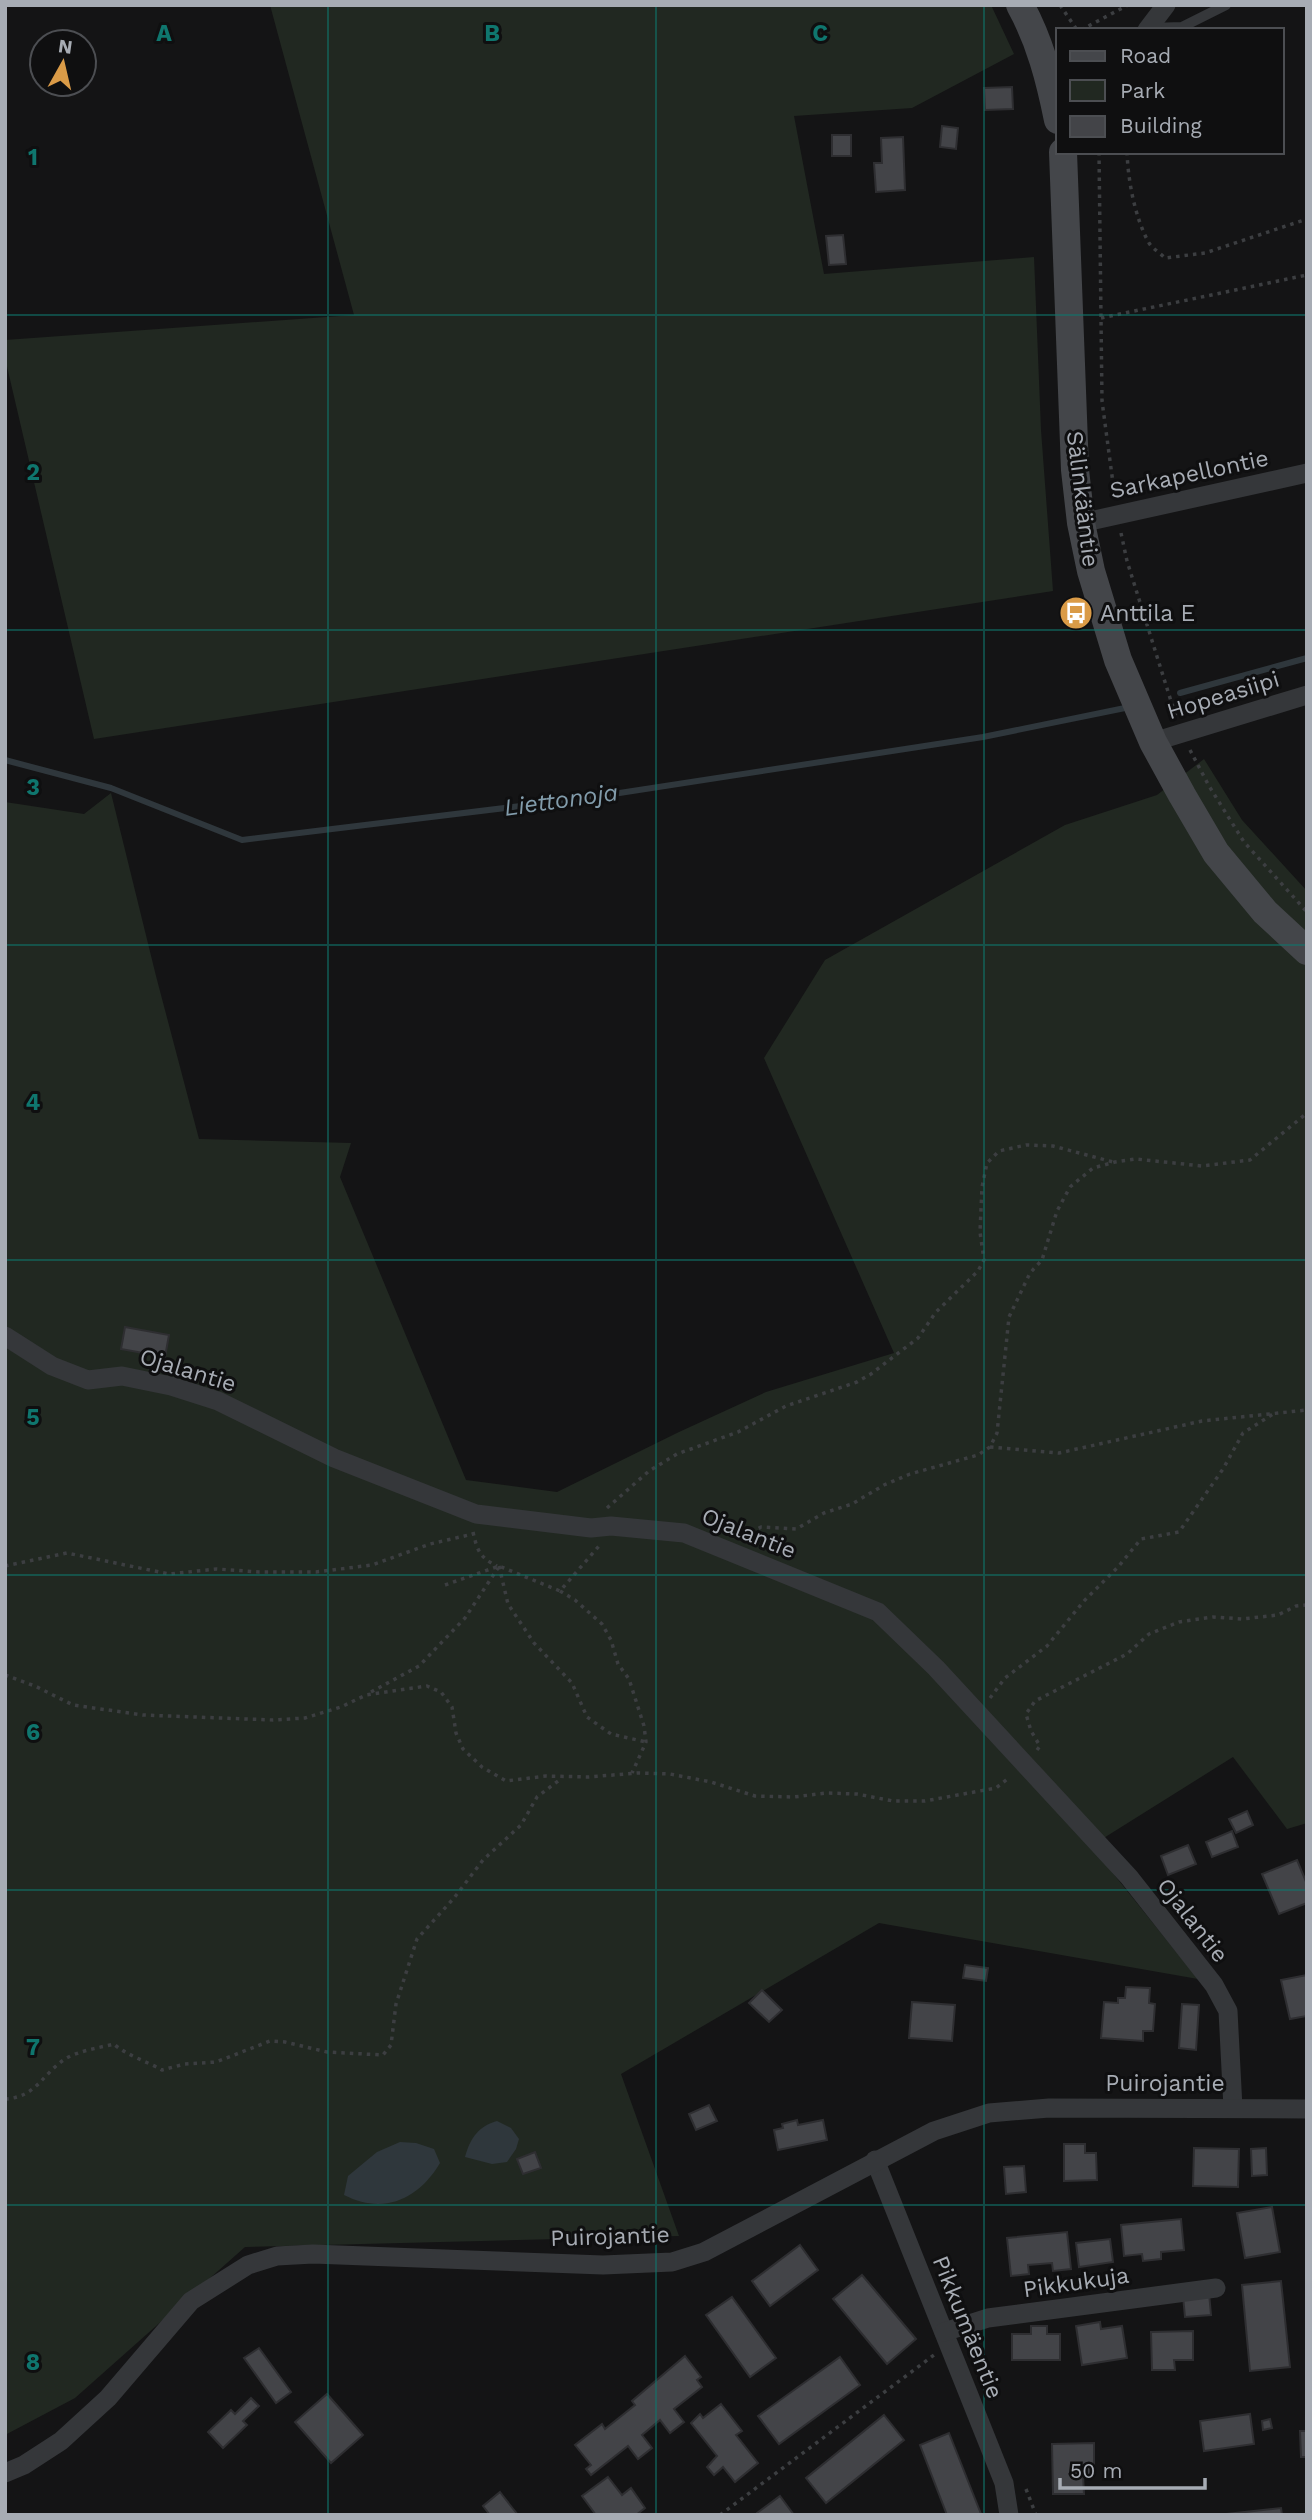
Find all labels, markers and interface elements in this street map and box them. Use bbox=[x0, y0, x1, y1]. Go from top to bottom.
text: A bbox=[156, 20, 172, 47]
text: B bbox=[484, 20, 500, 47]
text: C bbox=[812, 20, 828, 47]
north arrow bbox=[28, 28, 98, 98]
legend bbox=[1056, 28, 1284, 154]
text: N bbox=[57, 34, 74, 59]
text: Road bbox=[1120, 43, 1171, 68]
text: Park bbox=[1120, 78, 1165, 103]
text: Building bbox=[1120, 113, 1202, 138]
text: 1 bbox=[28, 144, 38, 171]
street label: Sälinkääntie bbox=[1061, 429, 1104, 569]
street label: Sarkapellontie bbox=[1107, 445, 1271, 504]
text: 2 bbox=[26, 459, 40, 486]
bus stop icon: Anttila E bbox=[1057, 594, 1095, 632]
place label: Anttila E bbox=[1100, 600, 1195, 627]
street label: Hopeasiipi bbox=[1164, 666, 1283, 725]
text: 3 bbox=[26, 774, 40, 801]
water label: Liettonoja bbox=[502, 778, 620, 822]
text: 4 bbox=[26, 1089, 41, 1116]
street label: Ojalantie bbox=[136, 1343, 239, 1398]
text: 5 bbox=[26, 1404, 40, 1431]
street label: Ojalantie bbox=[698, 1502, 800, 1565]
text: 6 bbox=[26, 1719, 40, 1746]
street label: Ojalantie bbox=[1151, 1873, 1234, 1968]
text: 7 bbox=[26, 2034, 40, 2061]
street label: Puirojantie bbox=[1105, 2070, 1225, 2097]
street label: Puirojantie bbox=[550, 2221, 670, 2252]
street label: Pikkumäentie bbox=[927, 2252, 1008, 2403]
street label: Pikkukuja bbox=[1021, 2262, 1131, 2303]
text: 8 bbox=[26, 2349, 40, 2376]
scale bar bbox=[1060, 2446, 1205, 2490]
text: 50 m bbox=[1070, 2458, 1122, 2483]

